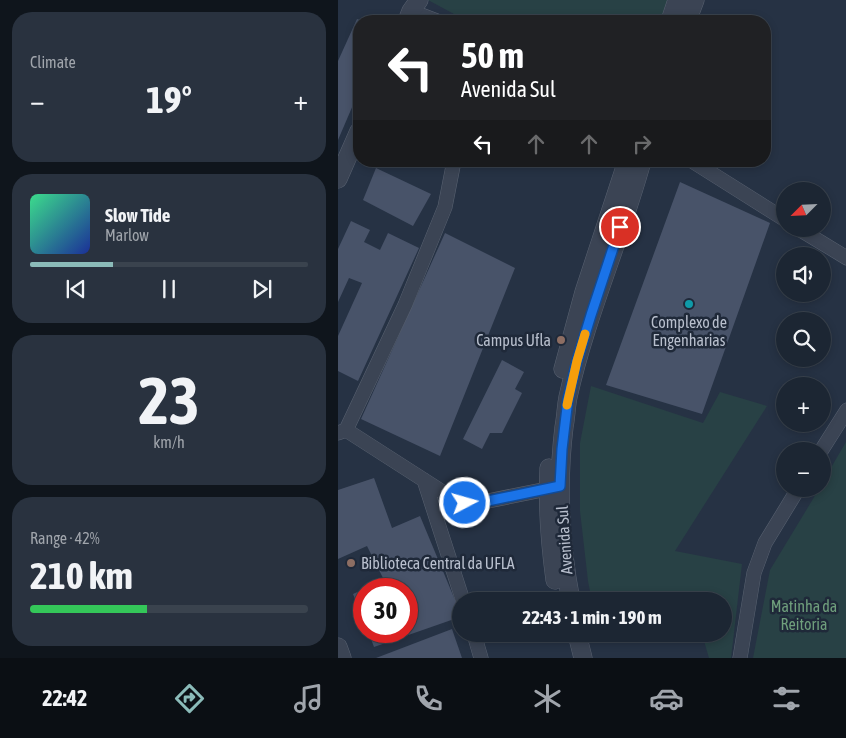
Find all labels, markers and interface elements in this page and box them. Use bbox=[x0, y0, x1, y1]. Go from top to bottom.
icon: left bbox=[378, 35, 443, 100]
text: 50 m bbox=[461, 35, 524, 75]
text: Climate bbox=[30, 53, 76, 71]
text: Avenida Sul bbox=[461, 76, 556, 102]
text: 19° bbox=[146, 78, 192, 121]
text: − bbox=[30, 84, 45, 116]
text: + bbox=[293, 84, 308, 116]
icon: left bbox=[469, 130, 497, 158]
icon: ahead bbox=[522, 130, 550, 158]
icon: ahead bbox=[575, 130, 603, 158]
icon: right bbox=[628, 130, 656, 158]
north arrow bbox=[776, 182, 830, 238]
map controls bbox=[776, 182, 831, 497]
text: Slow Tide bbox=[105, 204, 170, 226]
pin bbox=[599, 206, 641, 248]
icon: arrive bbox=[606, 213, 634, 241]
text: Marlow bbox=[105, 226, 149, 244]
button: sound bbox=[776, 247, 831, 302]
icon: previous bbox=[62, 275, 90, 303]
icon: pause bbox=[155, 275, 183, 303]
icon: next bbox=[248, 275, 276, 303]
marker: Complexo de Engenharias bbox=[683, 298, 695, 310]
button: search bbox=[776, 312, 831, 367]
place label: Complexo de Engenharias bbox=[651, 313, 727, 350]
place label: Campus Ufla bbox=[476, 331, 551, 350]
marker: Campus Ufla bbox=[555, 334, 567, 346]
text: 23 bbox=[138, 363, 200, 438]
button: + bbox=[776, 377, 831, 432]
text: km/h bbox=[153, 433, 185, 451]
button: − bbox=[776, 442, 831, 497]
position arrow bbox=[438, 476, 490, 528]
street label: Avenida Sul bbox=[553, 504, 575, 575]
text: Range · 42% bbox=[30, 529, 100, 547]
text: 210 km bbox=[30, 554, 133, 597]
place label: Biblioteca Central da UFLA bbox=[361, 554, 515, 572]
marker: Biblioteca Central da UFLA bbox=[345, 557, 357, 569]
speed limit sign: 30 bbox=[353, 578, 418, 643]
park label: Matinha da Reitoria bbox=[771, 597, 837, 633]
text: 22:43 · 1 min · 190 m bbox=[522, 606, 662, 628]
icon: directions bbox=[172, 681, 207, 716]
icon: music bbox=[291, 681, 326, 716]
icon: phone bbox=[411, 681, 446, 716]
icon: climate bbox=[530, 681, 565, 716]
icon: car bbox=[649, 681, 684, 716]
icon: filters bbox=[769, 681, 804, 716]
text: 22:42 bbox=[42, 685, 87, 711]

